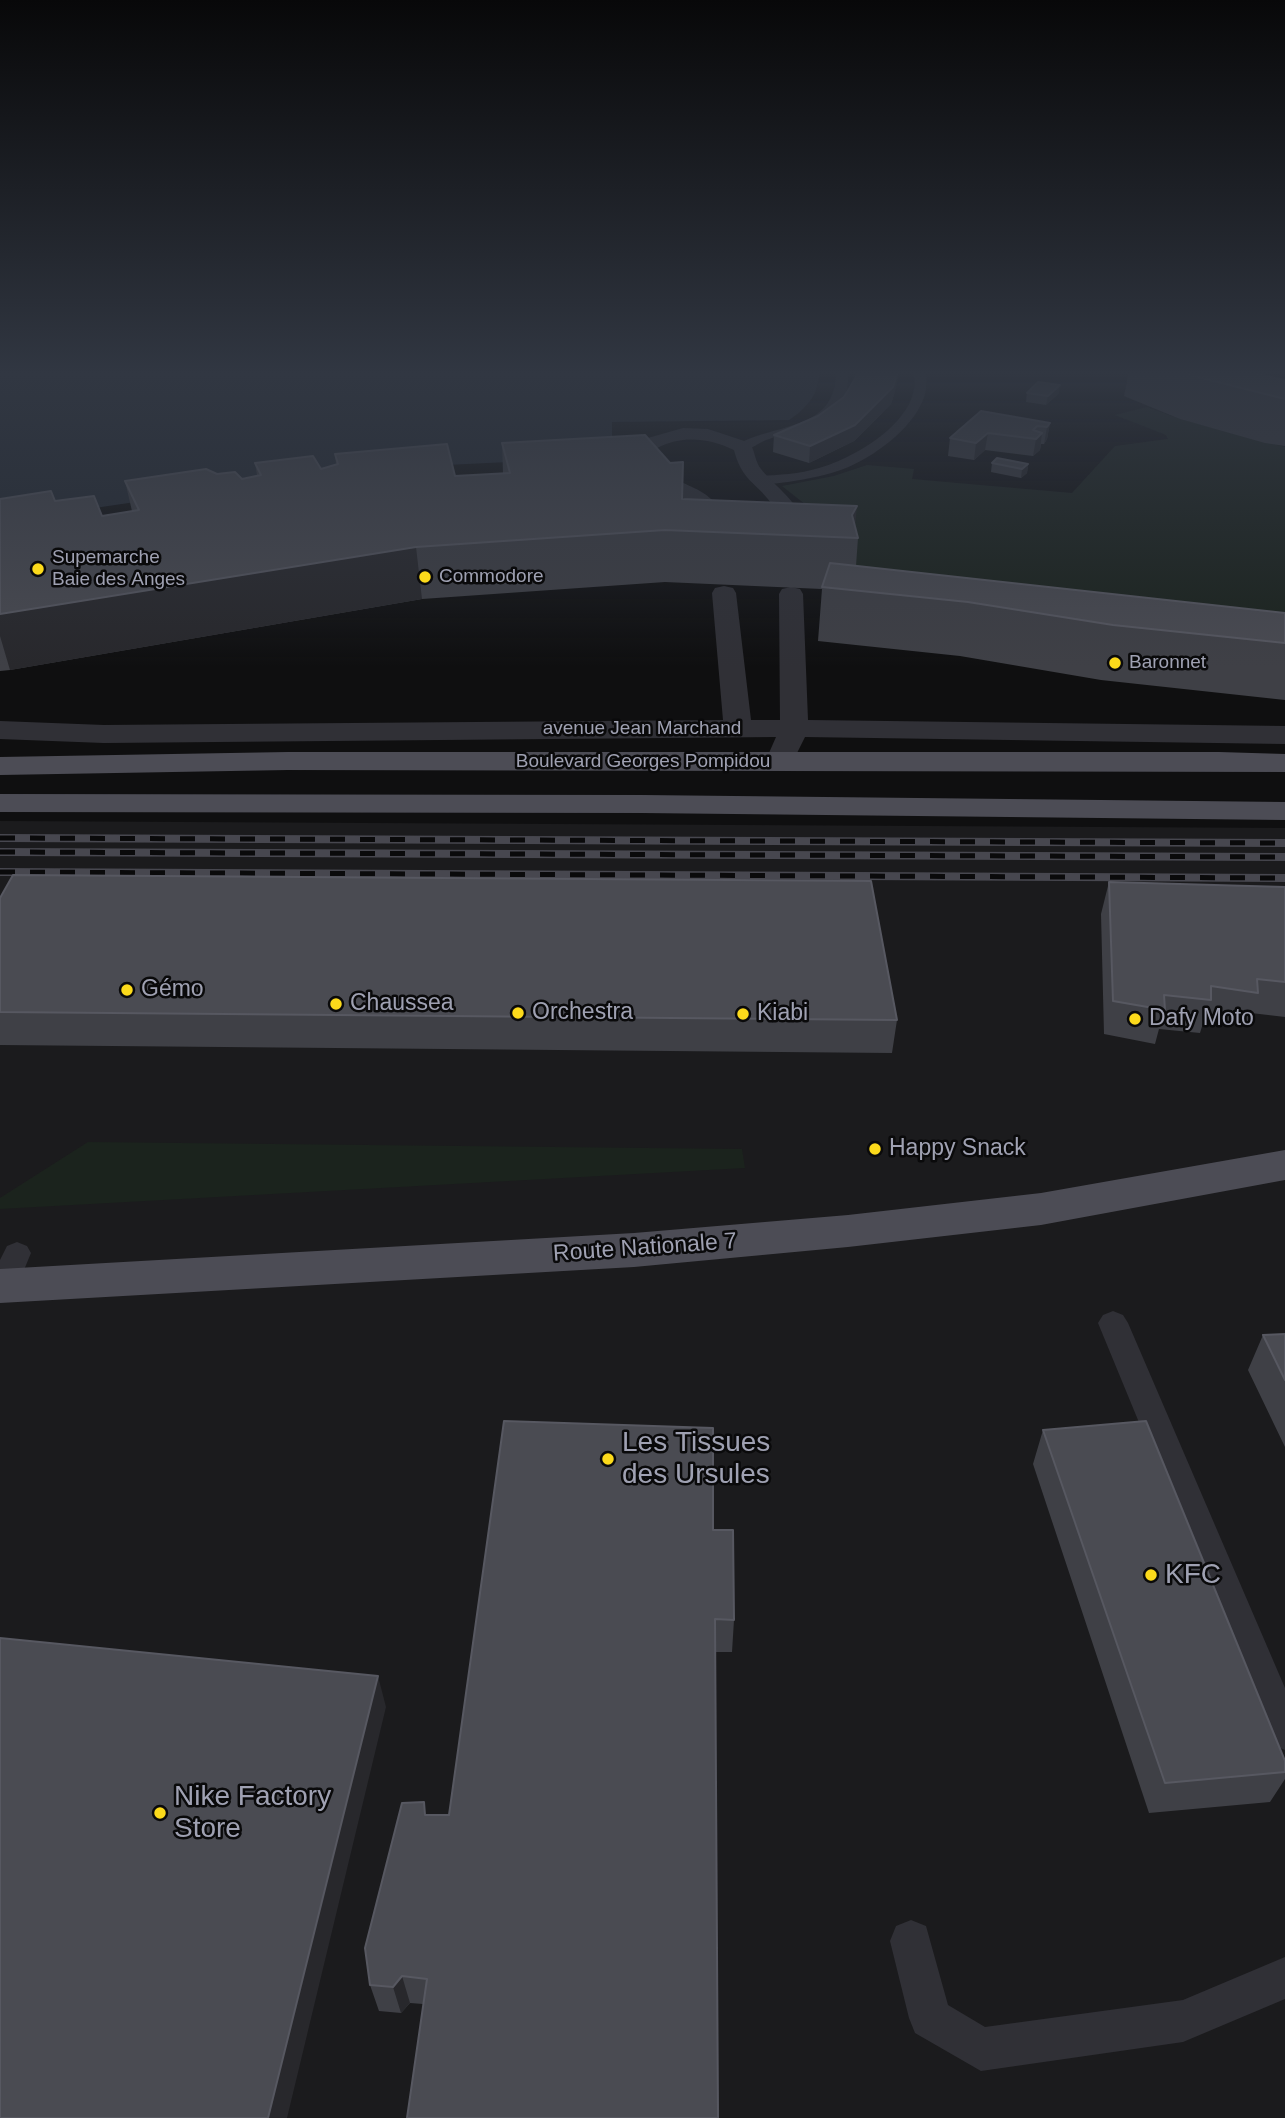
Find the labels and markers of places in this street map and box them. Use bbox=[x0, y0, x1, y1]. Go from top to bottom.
place label: Supemarche Baie des Anges bbox=[52, 547, 185, 591]
marker: Supemarche Baie des Anges bbox=[30, 561, 46, 577]
place label: Commodore bbox=[439, 566, 544, 588]
marker: Commodore bbox=[417, 569, 433, 585]
place label: Baronnet bbox=[1129, 652, 1206, 674]
marker: Baronnet bbox=[1107, 655, 1123, 671]
place label: Gémo bbox=[141, 976, 204, 1004]
marker: Gémo bbox=[119, 982, 135, 998]
place label: Chaussea bbox=[350, 990, 454, 1018]
marker: Chaussea bbox=[328, 996, 344, 1012]
place label: Orchestra bbox=[532, 999, 633, 1027]
place label: Kiabi bbox=[757, 1000, 808, 1028]
marker: Orchestra bbox=[510, 1005, 526, 1021]
place label: Dafy Moto bbox=[1149, 1005, 1254, 1033]
marker: Kiabi bbox=[735, 1006, 751, 1022]
marker: Dafy Moto bbox=[1127, 1011, 1143, 1027]
place label: Happy Snack bbox=[889, 1135, 1026, 1163]
marker: Happy Snack bbox=[867, 1141, 883, 1157]
place label: Les Tissues des Ursules bbox=[622, 1426, 770, 1492]
marker: Les Tissues des Ursules bbox=[600, 1451, 616, 1467]
place label: KFC bbox=[1165, 1558, 1221, 1592]
marker: KFC bbox=[1143, 1567, 1159, 1583]
place label: Nike Factory Store bbox=[174, 1780, 331, 1846]
marker: Nike Factory Store bbox=[152, 1805, 168, 1821]

